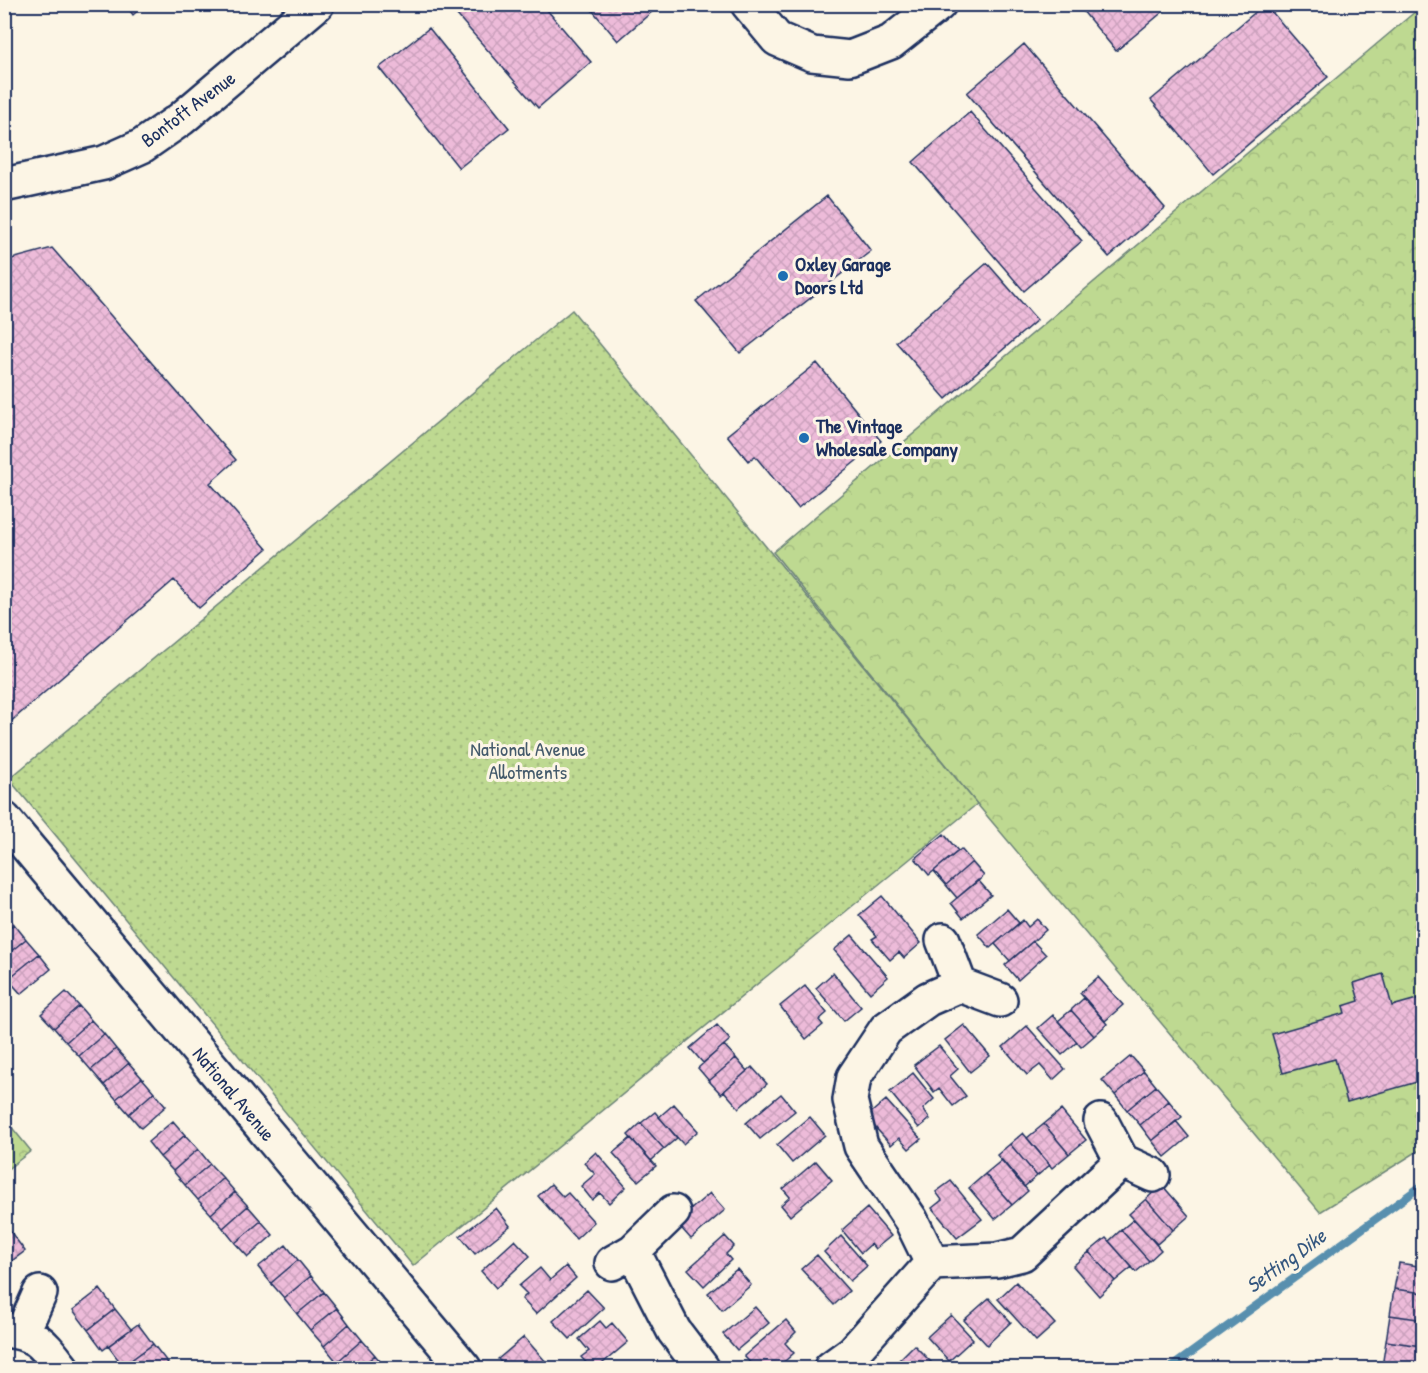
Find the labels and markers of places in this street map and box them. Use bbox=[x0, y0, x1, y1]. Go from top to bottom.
place label: Oxley Garage Doors Ltd bbox=[795, 250, 891, 300]
marker: Oxley Garage Doors Ltd bbox=[776, 269, 790, 283]
place label: The Vintage Wholesale Company bbox=[815, 412, 959, 463]
marker: The Vintage Wholesale Company bbox=[797, 431, 811, 445]

